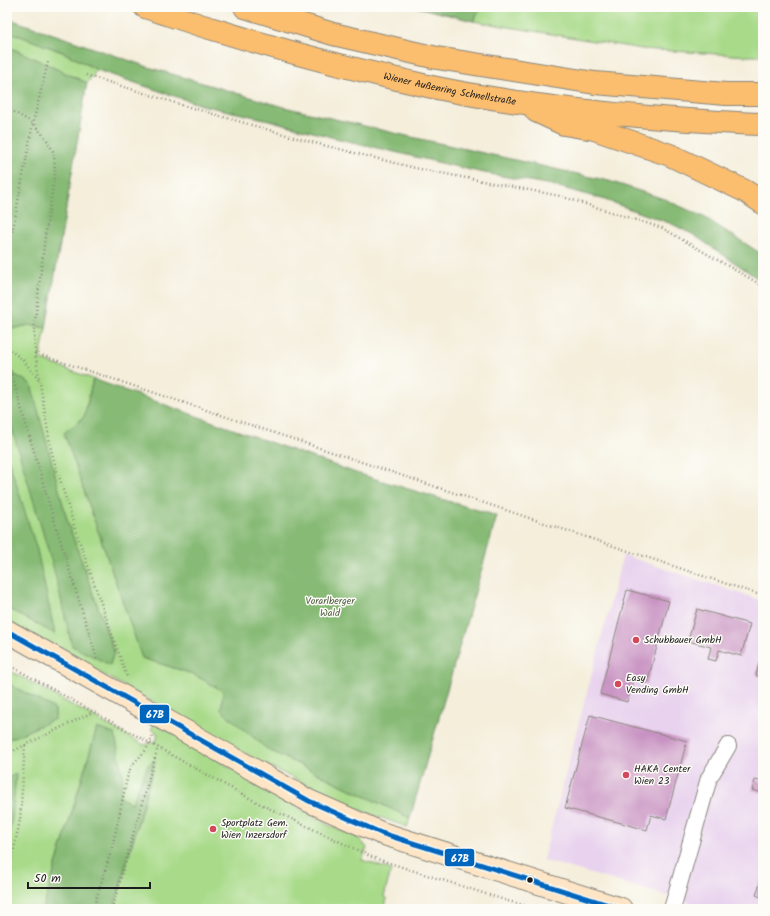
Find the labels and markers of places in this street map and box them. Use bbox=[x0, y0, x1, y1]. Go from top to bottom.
place label: Schubbauer GmbH bbox=[644, 632, 722, 648]
marker: Schubbauer GmbH bbox=[631, 635, 641, 645]
place label: Easy Vending GmbH bbox=[626, 670, 689, 698]
marker: Easy Vending GmbH bbox=[613, 679, 623, 689]
place label: HAKA Center Wien 23 bbox=[634, 761, 691, 789]
marker: HAKA Center Wien 23 bbox=[621, 770, 631, 780]
place label: Sportplatz Gem. Wien Inzersdorf bbox=[221, 815, 288, 843]
marker: Sportplatz Gem. Wien Inzersdorf bbox=[208, 824, 218, 834]
unlabelled marker bbox=[525, 875, 535, 885]

